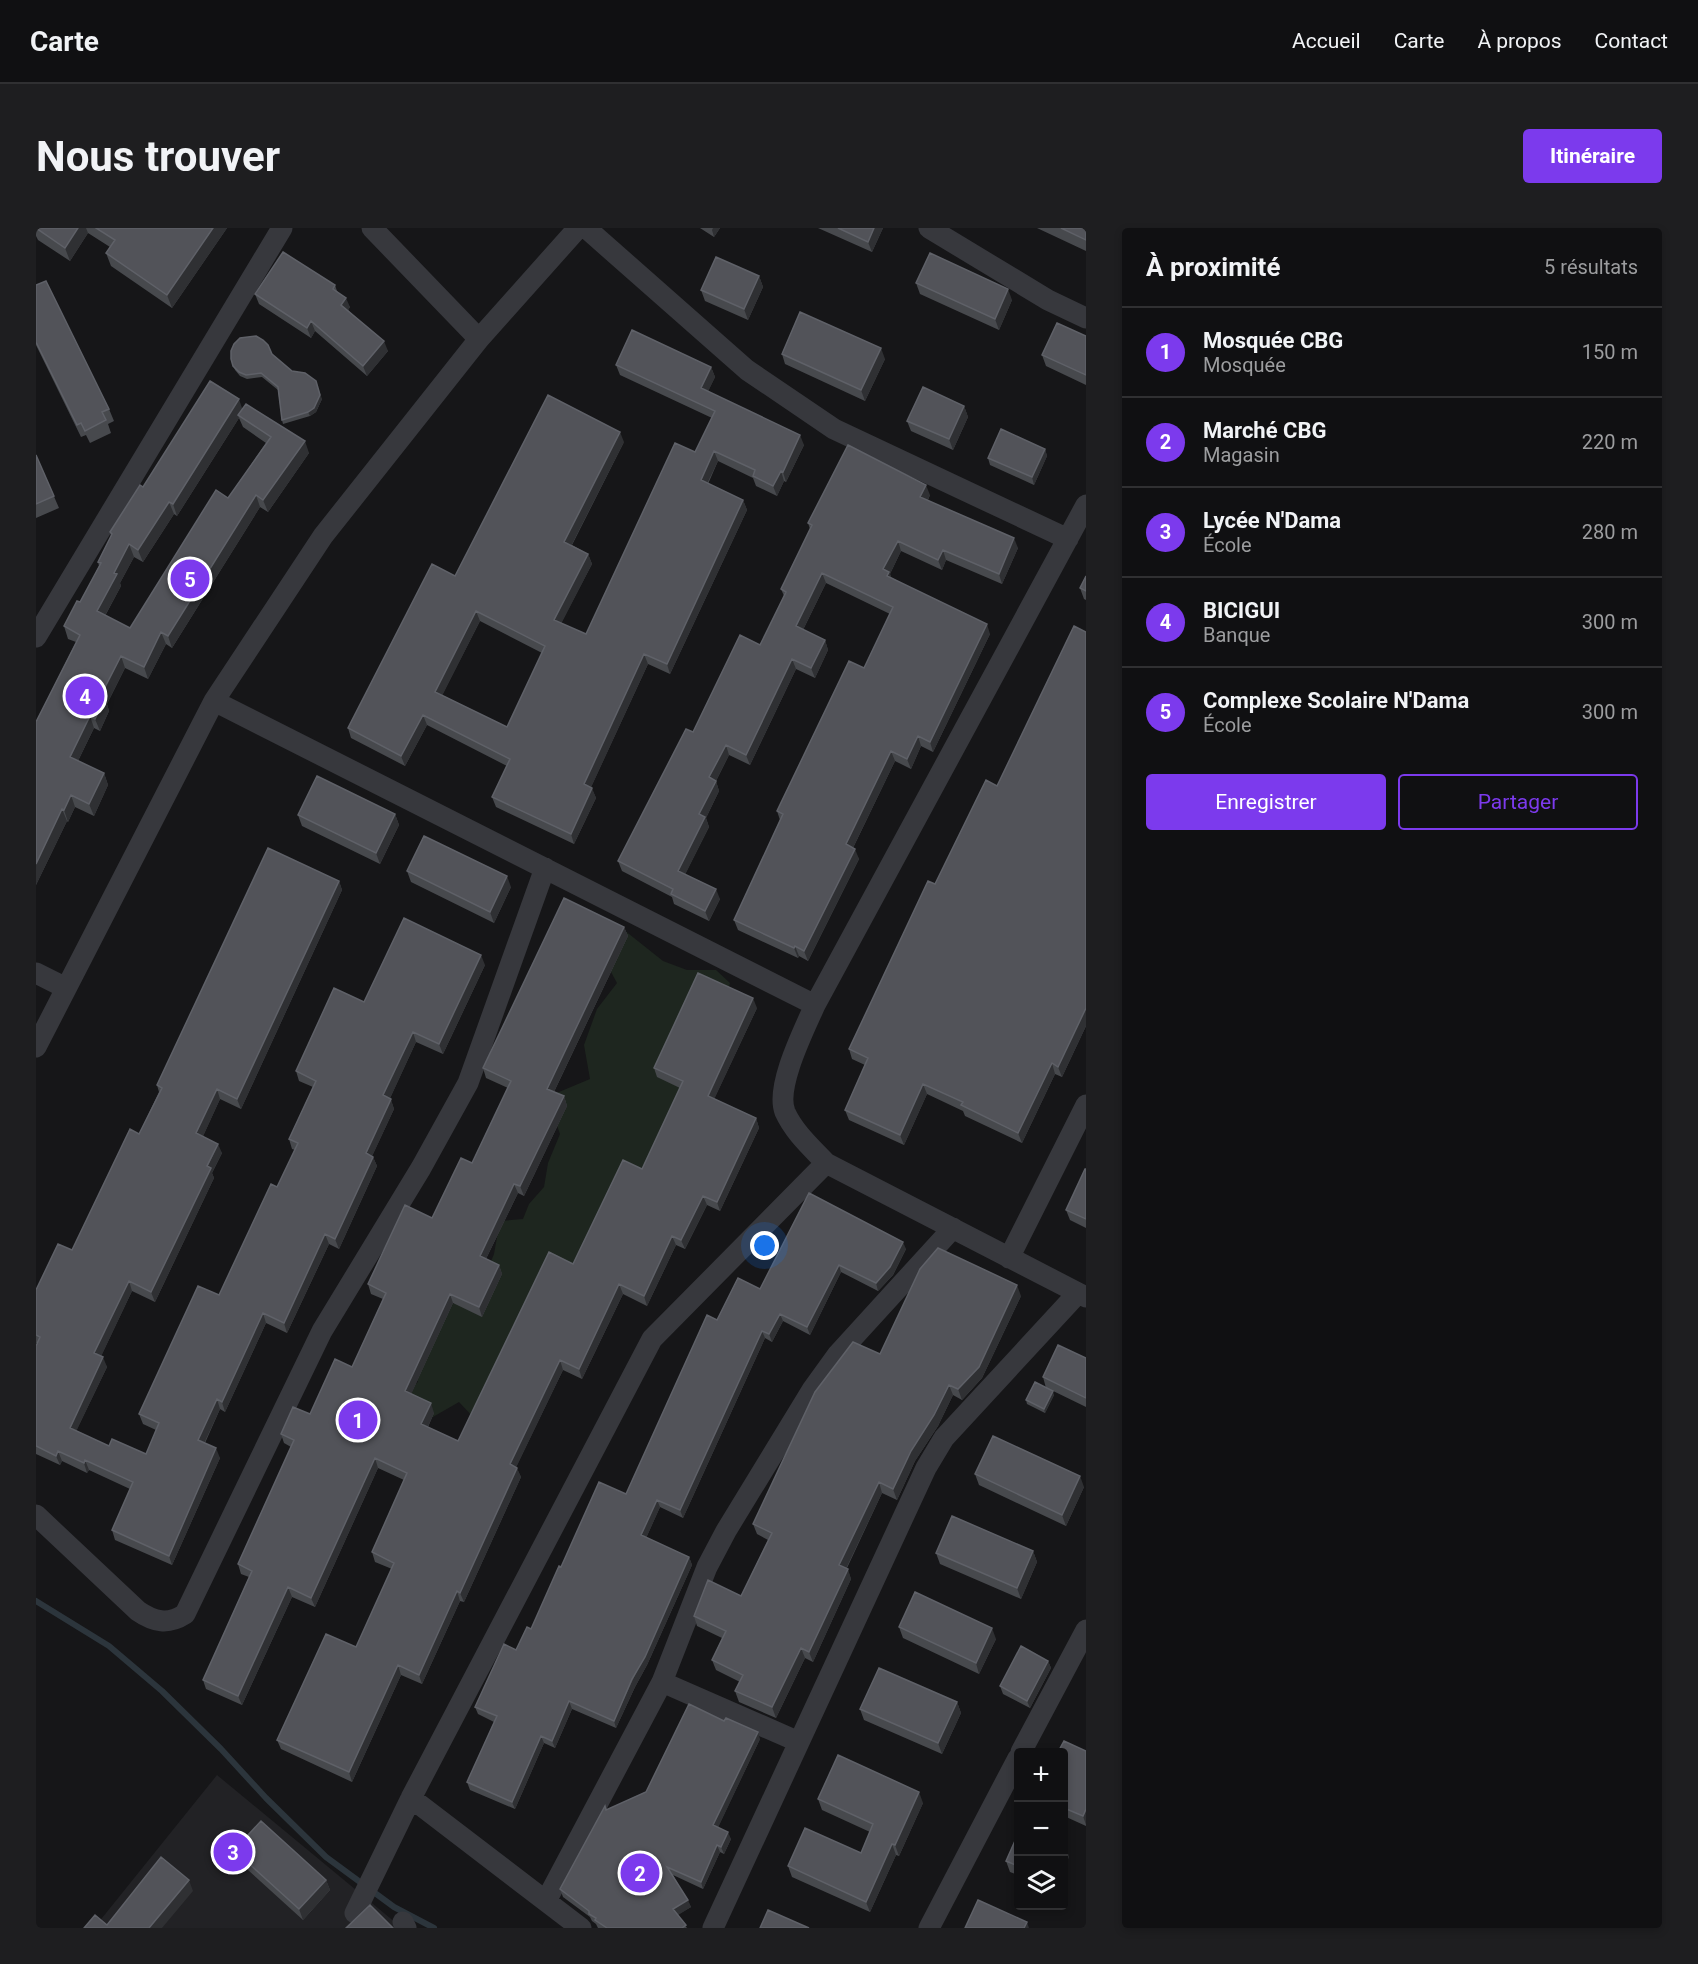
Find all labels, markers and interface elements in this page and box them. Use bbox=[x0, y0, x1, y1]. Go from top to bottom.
text: Carte bbox=[30, 25, 99, 58]
text: Accueil bbox=[1292, 29, 1361, 53]
text: Carte bbox=[1394, 29, 1444, 53]
text: À propos bbox=[1477, 29, 1562, 53]
text: Contact bbox=[1595, 29, 1668, 53]
button: Itinéraire bbox=[1523, 129, 1662, 183]
text: Nous trouver bbox=[36, 132, 280, 181]
text: À proximité bbox=[1146, 252, 1280, 282]
text: 5 résultats bbox=[1544, 255, 1638, 279]
text: Mosquée CBG bbox=[1203, 328, 1343, 353]
text: 1 bbox=[1160, 340, 1171, 364]
text: 150 m bbox=[1582, 340, 1638, 364]
text: Mosquée bbox=[1203, 353, 1286, 377]
text: Marché CBG bbox=[1203, 418, 1326, 443]
text: 2 bbox=[1160, 430, 1171, 454]
text: 220 m bbox=[1582, 430, 1638, 454]
text: Magasin bbox=[1203, 443, 1280, 467]
text: Lycée N'Dama bbox=[1203, 508, 1341, 533]
text: 3 bbox=[1160, 520, 1171, 544]
text: 280 m bbox=[1582, 520, 1638, 544]
text: École bbox=[1203, 533, 1252, 557]
pin: 5 bbox=[170, 556, 210, 602]
text: BICIGUI bbox=[1203, 598, 1280, 623]
text: 4 bbox=[1160, 610, 1171, 634]
text: 300 m bbox=[1582, 610, 1638, 634]
text: Banque bbox=[1203, 623, 1270, 647]
pin: 4 bbox=[65, 674, 104, 718]
text: Complexe Scolaire N'Dama bbox=[1203, 688, 1469, 713]
text: 5 bbox=[1160, 700, 1171, 724]
text: 300 m bbox=[1582, 700, 1638, 724]
text: École bbox=[1203, 713, 1252, 737]
button: Enregistrer bbox=[1146, 774, 1386, 830]
button: Partager bbox=[1398, 774, 1638, 830]
your location bbox=[750, 1231, 779, 1260]
pin: 1 bbox=[338, 1398, 378, 1442]
map controls bbox=[1014, 1748, 1068, 1910]
button: + bbox=[1014, 1748, 1068, 1802]
button: − bbox=[1014, 1802, 1068, 1856]
pin: 3 bbox=[214, 1830, 252, 1874]
pin: 2 bbox=[620, 1850, 660, 1896]
button: layers bbox=[1014, 1856, 1068, 1910]

